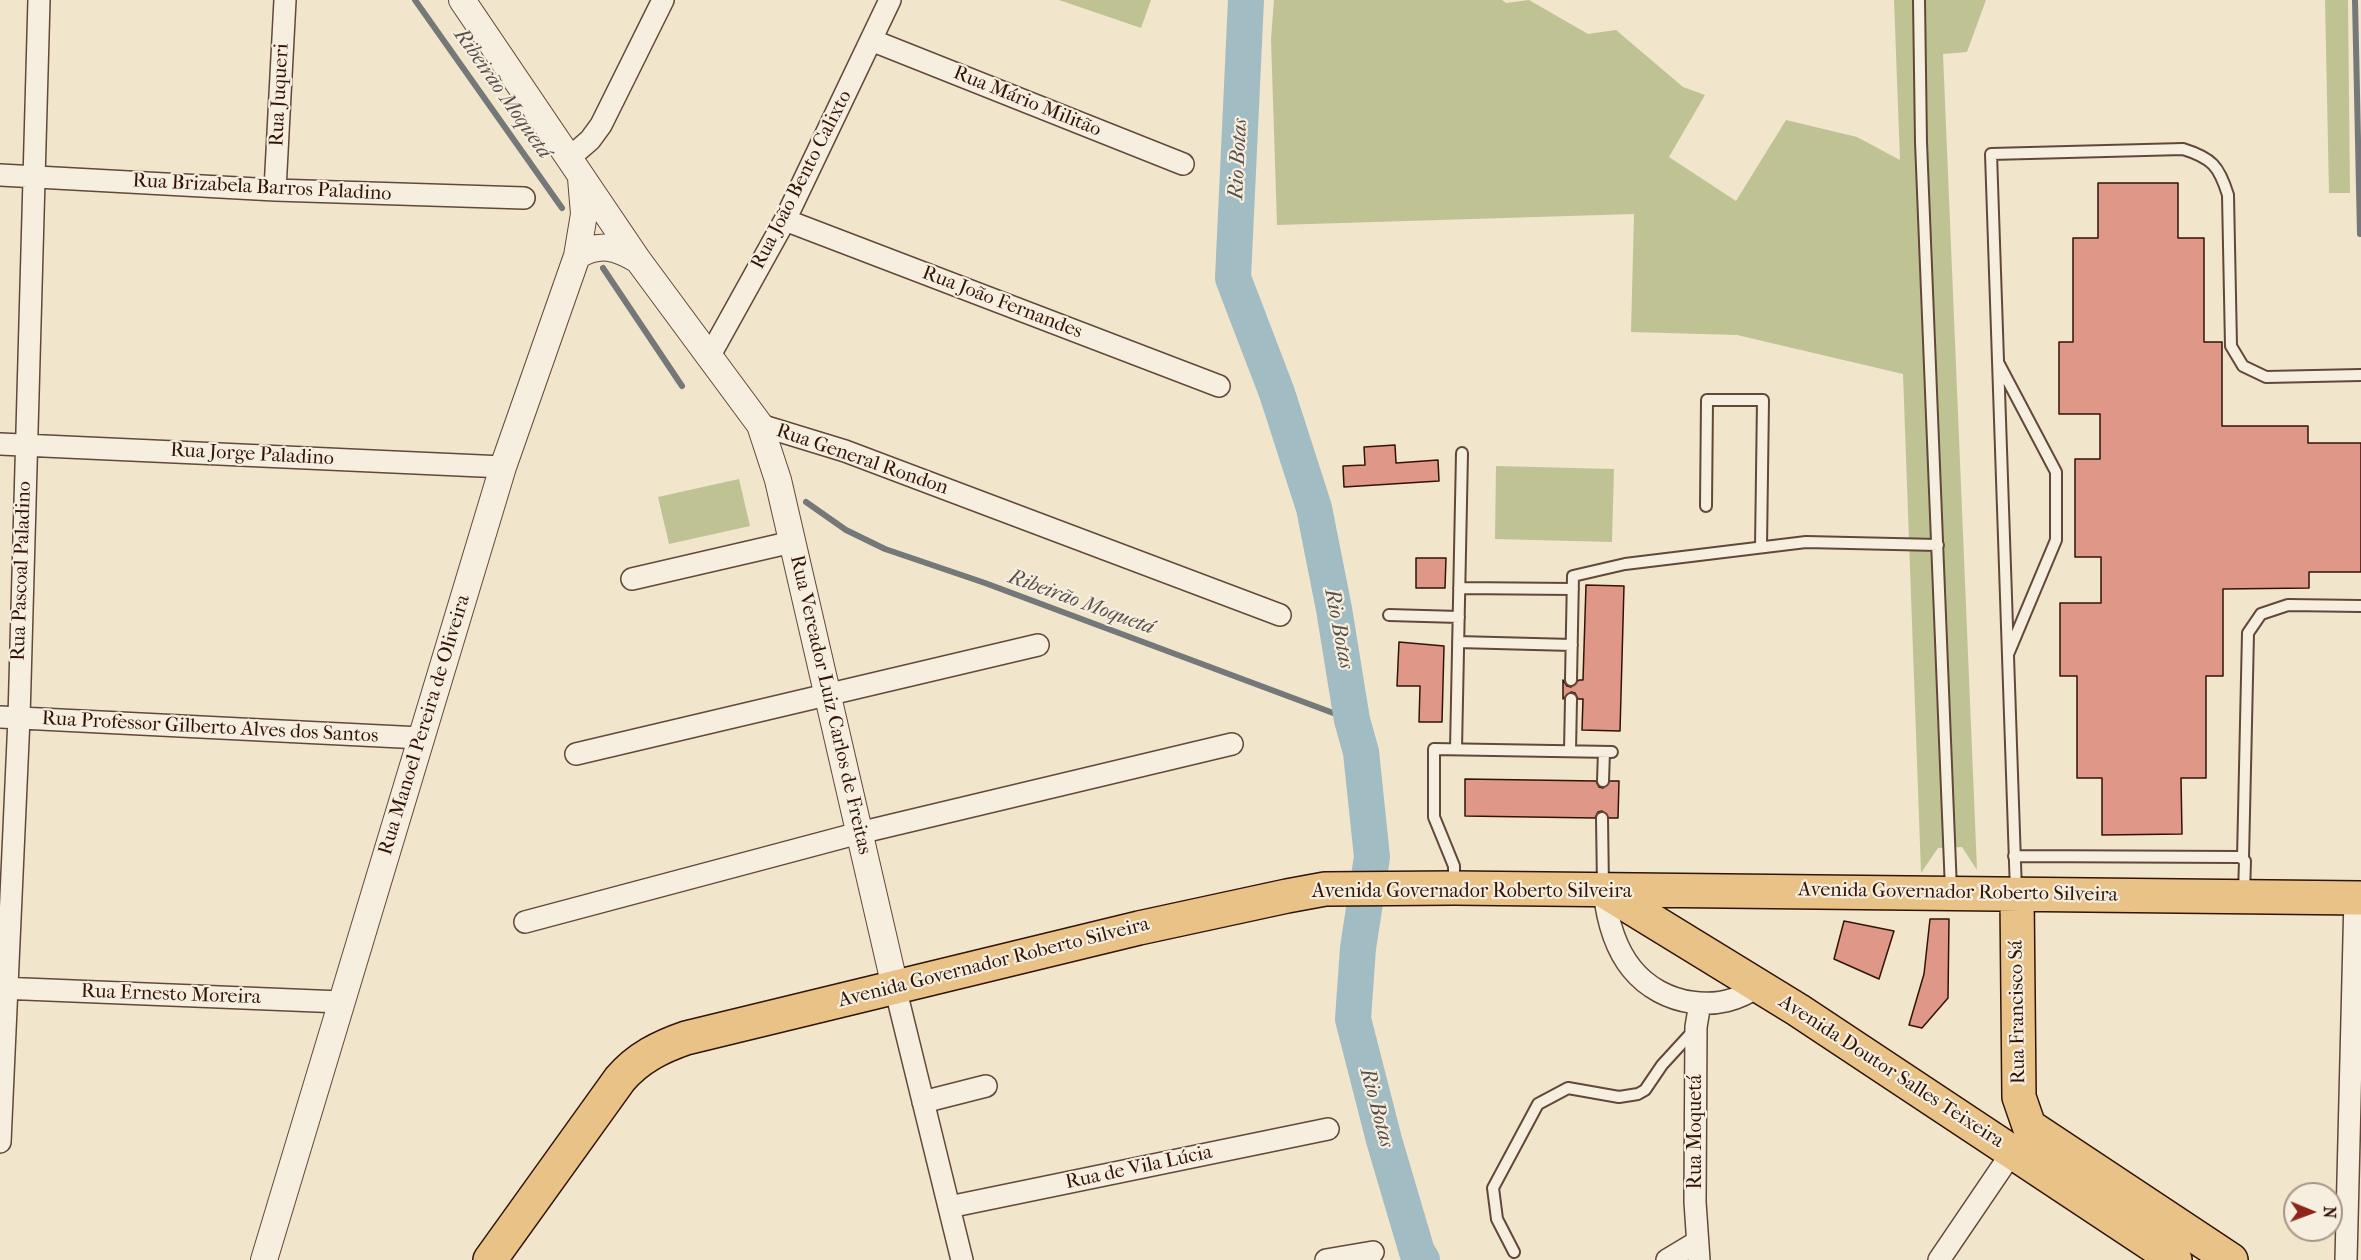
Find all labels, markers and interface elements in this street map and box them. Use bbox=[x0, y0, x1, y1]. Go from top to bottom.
water label: Ribeirão Moquetá bbox=[448, 24, 556, 164]
street label: Rua Juqueri bbox=[265, 43, 295, 147]
street label: Rua Mário Militão bbox=[950, 61, 1104, 143]
street label: Rua João Bento Calixto bbox=[746, 86, 858, 274]
water label: Rio Botas bbox=[1224, 118, 1254, 200]
street label: Rua Brizabela Barros Paladino bbox=[132, 169, 392, 207]
street label: Rua João Fernandes bbox=[919, 261, 1085, 345]
street label: Rua General Rondon bbox=[773, 419, 951, 501]
street label: Rua Jorge Paladino bbox=[170, 439, 334, 471]
street label: Rua Pascoal Paladino bbox=[7, 481, 37, 661]
street label: Rua Vereador Luiz Carlos de Freitas bbox=[784, 553, 876, 857]
water label: Ribeirão Moquetá bbox=[1005, 565, 1157, 641]
water label: Rio Botas bbox=[1318, 587, 1358, 671]
street label: Rua Manoel Pereira de Oliveira bbox=[374, 592, 476, 858]
street label: Rua Professor Gilberto Alves dos Santos bbox=[41, 707, 379, 749]
street label: Avenida Governador Roberto Silveira bbox=[1798, 878, 2118, 908]
street label: Avenida Governador Roberto Silveira bbox=[1312, 880, 1632, 904]
street label: Avenida Governador Roberto Silveira bbox=[836, 913, 1152, 1013]
street label: Rua Francisco Sá bbox=[2005, 940, 2031, 1084]
street label: Rua Ernesto Moreira bbox=[81, 980, 261, 1010]
street label: Avenida Doutor Salles Teixeira bbox=[1774, 990, 2008, 1154]
water label: Rio Botas bbox=[1353, 1066, 1399, 1150]
street label: Rua Moquetá bbox=[1684, 1074, 1708, 1190]
street label: Rua de Vila Lúcia bbox=[1063, 1141, 1215, 1195]
north arrow bbox=[2283, 1182, 2343, 1242]
text: N bbox=[2320, 1206, 2339, 1219]

